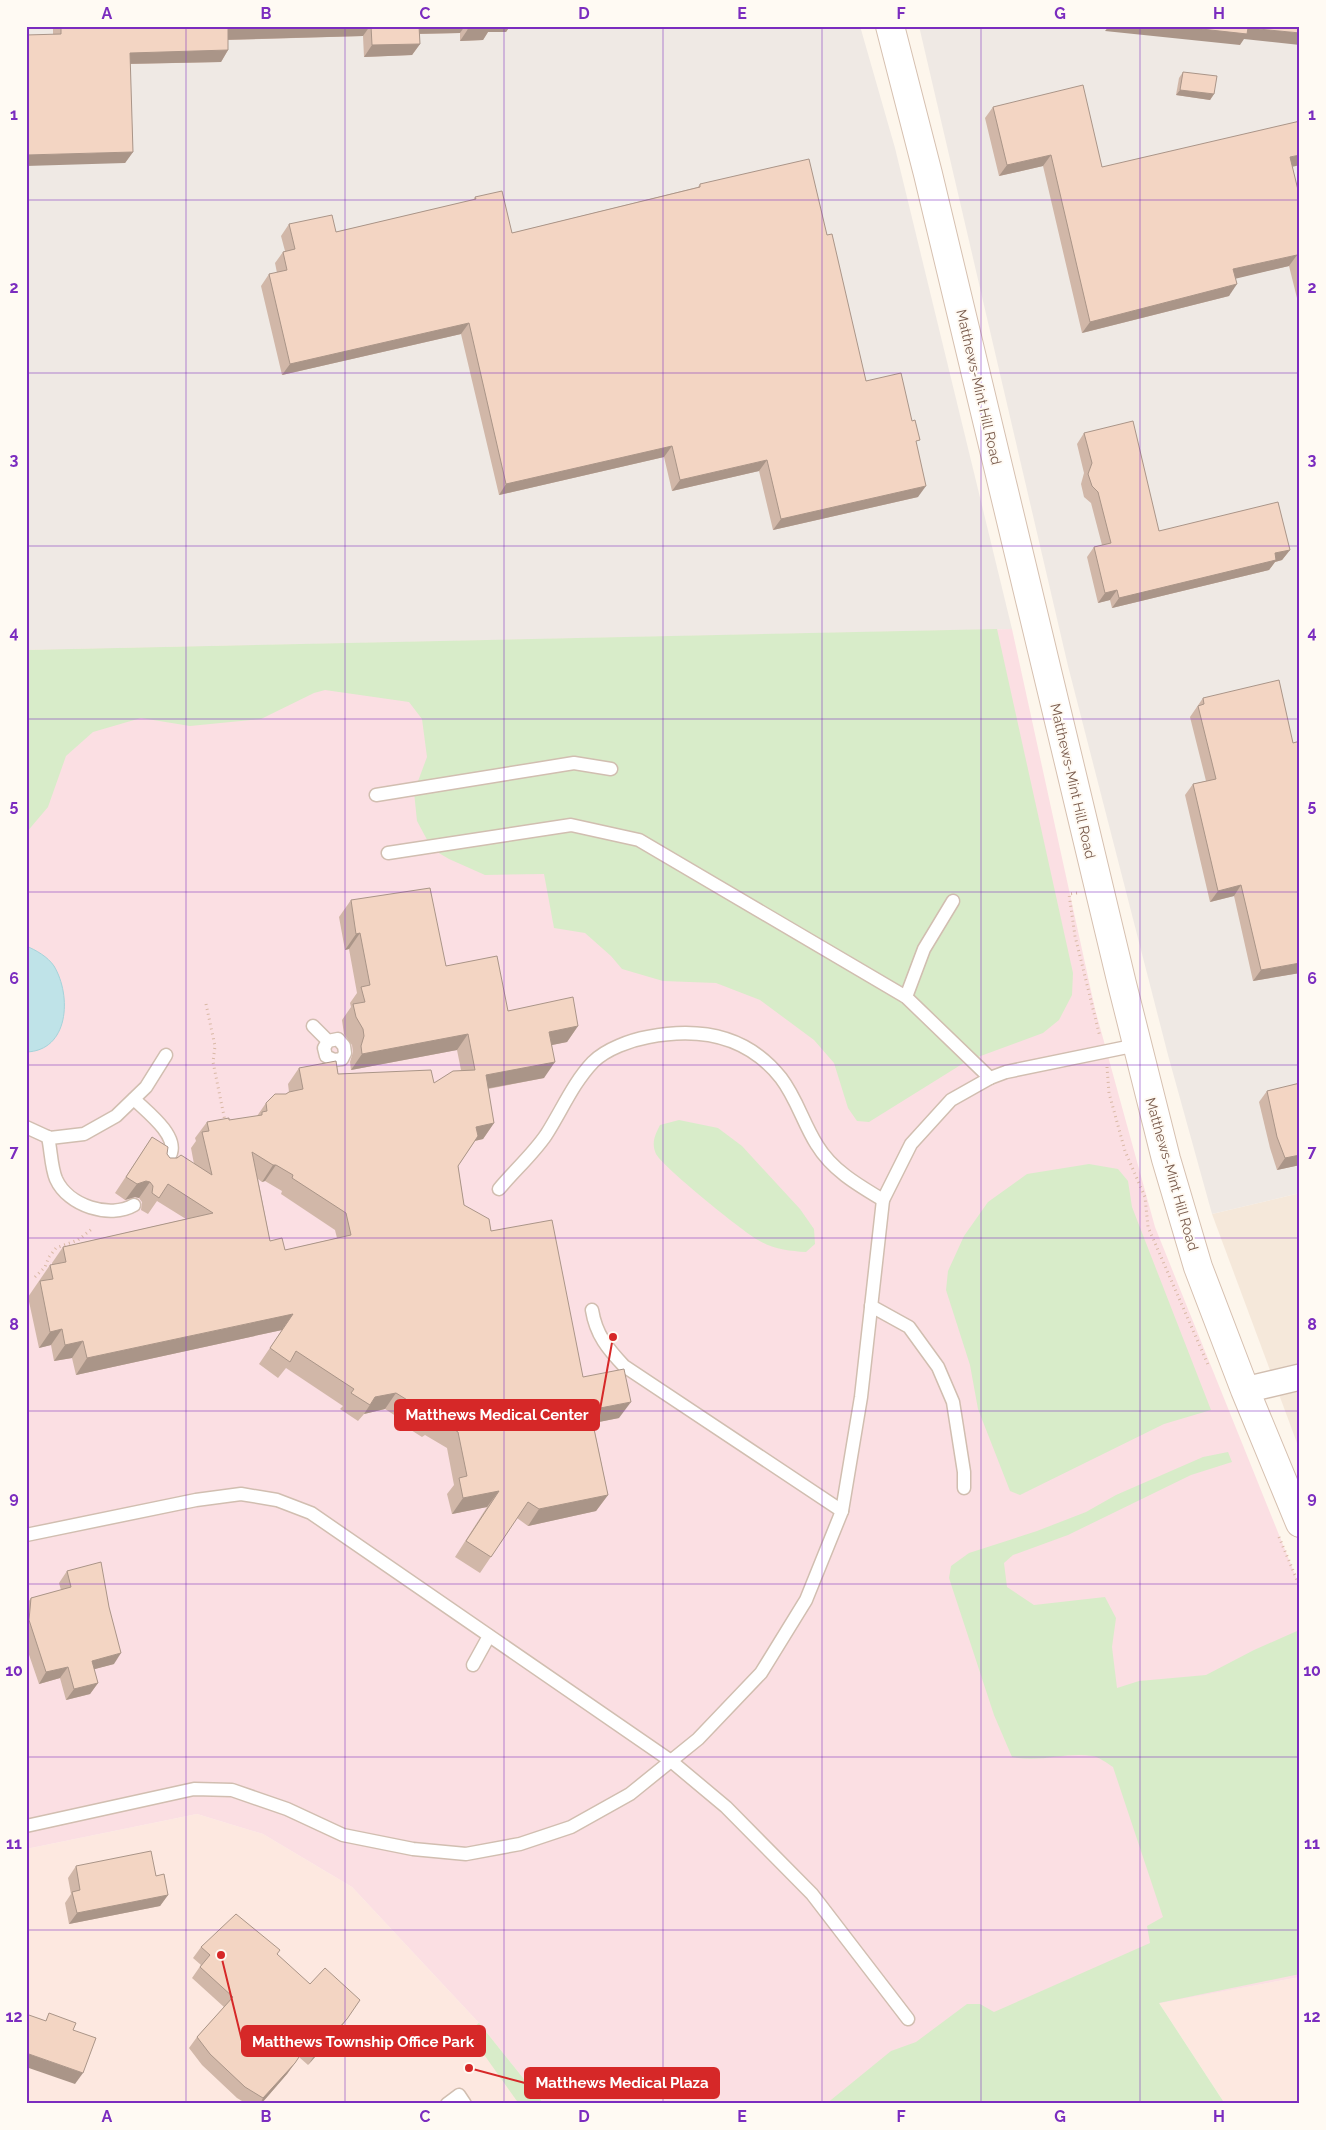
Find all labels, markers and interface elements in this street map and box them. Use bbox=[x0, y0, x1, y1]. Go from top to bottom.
text: A bbox=[102, 4, 113, 23]
text: B bbox=[261, 4, 272, 23]
text: C bbox=[420, 4, 431, 23]
text: D bbox=[578, 4, 590, 23]
text: E bbox=[737, 4, 747, 23]
text: F bbox=[896, 4, 906, 23]
text: G bbox=[1054, 4, 1066, 23]
text: H bbox=[1213, 4, 1225, 23]
text: 1 bbox=[10, 105, 18, 124]
text: 1 bbox=[1308, 105, 1316, 124]
text: 2 bbox=[9, 278, 19, 297]
text: 2 bbox=[1307, 278, 1317, 297]
street label: Matthews-Mint Hill Road bbox=[953, 308, 1005, 466]
text: 3 bbox=[10, 450, 19, 469]
text: 3 bbox=[1308, 450, 1317, 469]
text: 4 bbox=[9, 623, 19, 642]
text: 4 bbox=[1307, 623, 1317, 642]
street label: Matthews-Mint Hill Road bbox=[1047, 702, 1099, 860]
text: 5 bbox=[10, 796, 19, 815]
text: 5 bbox=[1308, 796, 1317, 815]
text: 6 bbox=[9, 969, 19, 988]
text: 6 bbox=[1307, 969, 1317, 988]
street label: Matthews-Mint Hill Road bbox=[1142, 1096, 1202, 1252]
text: 7 bbox=[10, 1142, 19, 1161]
text: 7 bbox=[1308, 1142, 1317, 1161]
text: 8 bbox=[9, 1315, 19, 1334]
text: 8 bbox=[1307, 1315, 1317, 1334]
callout: Matthews Medical Center bbox=[395, 1400, 599, 1430]
text: Matthews Medical Center bbox=[405, 1406, 589, 1424]
text: 9 bbox=[9, 1488, 19, 1507]
text: 9 bbox=[1307, 1488, 1317, 1507]
text: 10 bbox=[5, 1661, 23, 1680]
text: 10 bbox=[1303, 1661, 1321, 1680]
text: 11 bbox=[6, 1834, 22, 1853]
text: 11 bbox=[1304, 1834, 1320, 1853]
text: 12 bbox=[6, 2007, 22, 2026]
text: 12 bbox=[1304, 2007, 1320, 2026]
callout: Matthews Township Office Park bbox=[242, 2026, 485, 2056]
text: Matthews Township Office Park bbox=[252, 2033, 475, 2051]
callout: Matthews Medical Plaza bbox=[525, 2068, 719, 2098]
text: Matthews Medical Plaza bbox=[535, 2074, 709, 2092]
text: A bbox=[102, 2107, 113, 2126]
text: B bbox=[261, 2107, 272, 2126]
text: C bbox=[420, 2107, 431, 2126]
text: D bbox=[578, 2107, 590, 2126]
text: E bbox=[737, 2107, 747, 2126]
text: F bbox=[896, 2107, 906, 2126]
text: G bbox=[1054, 2107, 1066, 2126]
text: H bbox=[1213, 2107, 1225, 2126]

